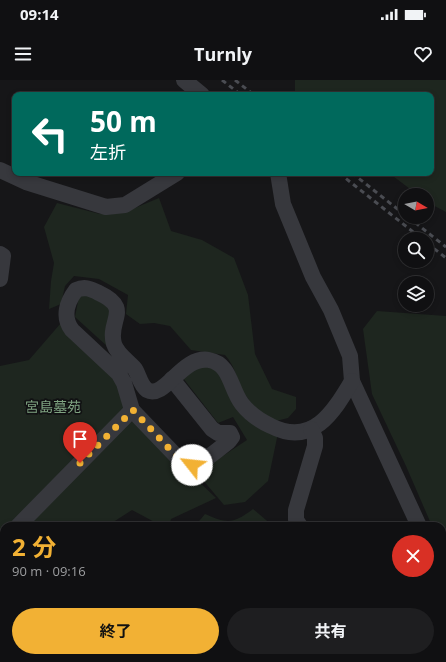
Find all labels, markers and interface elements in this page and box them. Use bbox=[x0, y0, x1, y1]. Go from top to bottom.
text: 09:14 bbox=[20, 4, 59, 24]
text: Turnly bbox=[194, 42, 252, 66]
icon: menu bbox=[12, 43, 34, 65]
icon: heart bbox=[412, 43, 434, 65]
text: 50 m bbox=[90, 102, 157, 140]
icon: left bbox=[24, 108, 76, 160]
text: 左折 bbox=[90, 140, 126, 164]
north arrow bbox=[398, 188, 434, 224]
map controls bbox=[398, 188, 434, 312]
button: search bbox=[398, 232, 434, 268]
button: layers bbox=[398, 276, 434, 312]
park label: 宮島墓苑 bbox=[25, 397, 81, 416]
pin bbox=[63, 422, 97, 463]
icon: arrive bbox=[69, 428, 91, 450]
position arrow bbox=[171, 444, 213, 486]
text: 2 分 bbox=[12, 530, 56, 563]
button: close bbox=[392, 535, 434, 577]
text: 90 m · 09:16 bbox=[12, 562, 86, 580]
button: 終了 bbox=[12, 608, 219, 654]
button: 共有 bbox=[227, 608, 434, 654]

